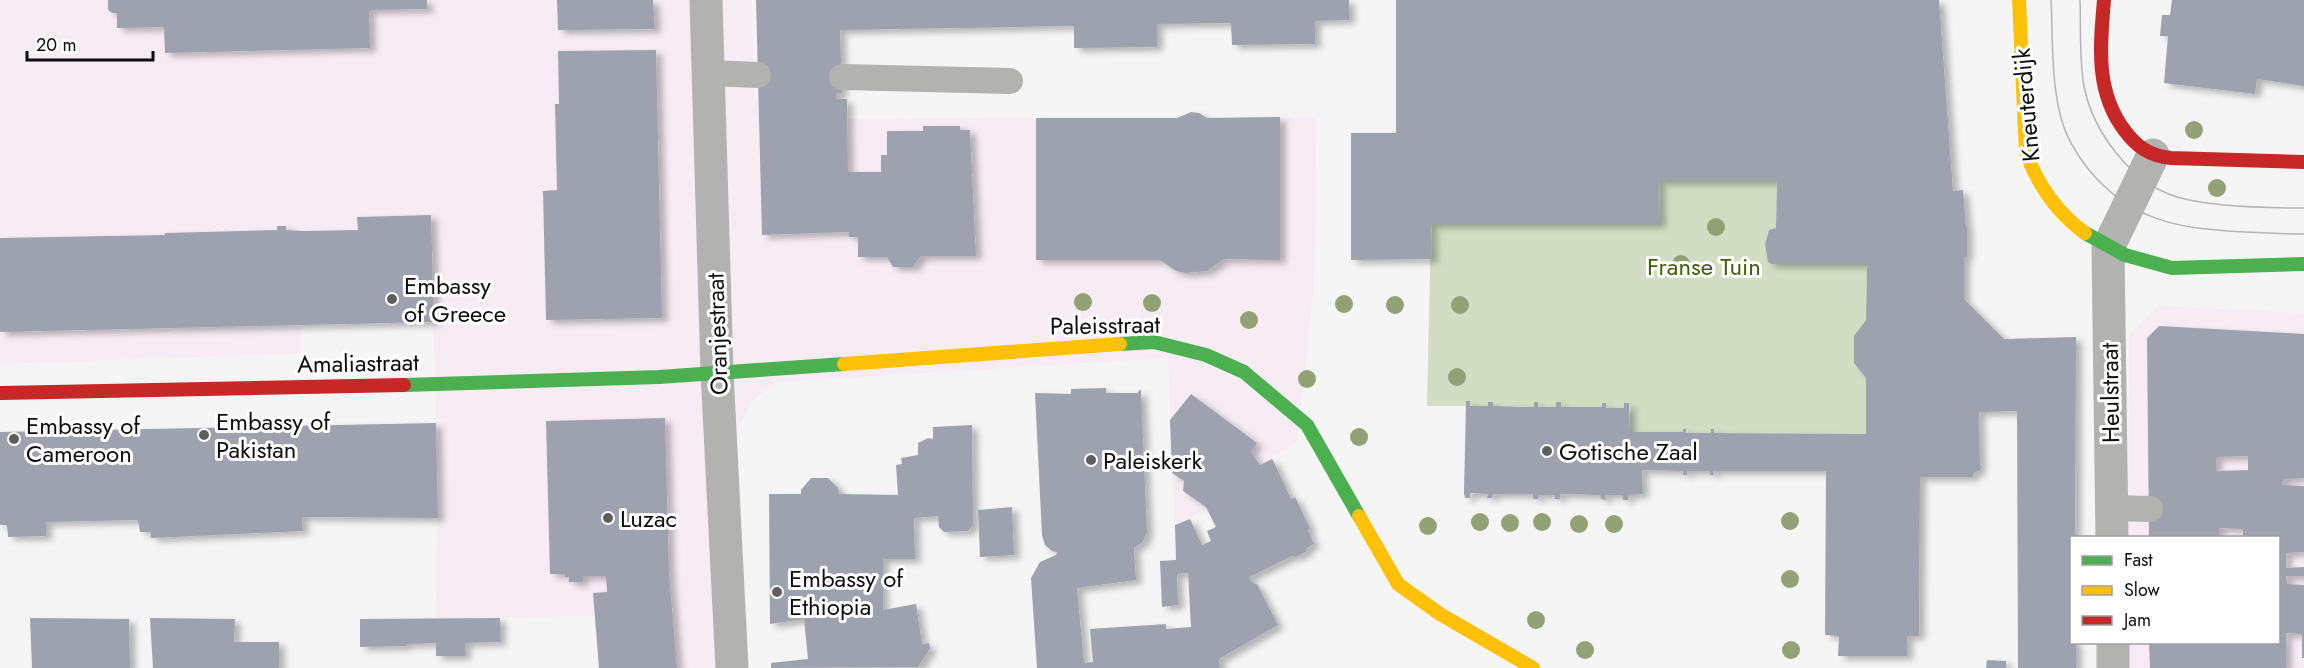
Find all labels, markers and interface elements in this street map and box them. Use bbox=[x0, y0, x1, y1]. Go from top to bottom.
scale bar bbox=[27, 24, 153, 62]
text: 20 m bbox=[36, 32, 76, 58]
street label: Kneuterdijk bbox=[2004, 46, 2048, 163]
park label: Franse Tuin bbox=[1647, 249, 1761, 284]
place label: Embassy of Greece bbox=[404, 268, 506, 331]
street label: Oranjestraat bbox=[697, 272, 737, 396]
marker: Embassy of Greece bbox=[385, 292, 399, 306]
street label: Paleisstraat bbox=[1050, 307, 1161, 343]
street label: Heulstraat bbox=[2092, 342, 2128, 443]
street label: Amaliastraat bbox=[297, 344, 419, 382]
place label: Embassy of Pakistan bbox=[216, 404, 331, 467]
place label: Embassy of Cameroon bbox=[26, 408, 141, 471]
marker: Embassy of Pakistan bbox=[197, 428, 211, 442]
marker: Embassy of Cameroon bbox=[7, 432, 21, 446]
place label: Gotische Zaal bbox=[1559, 434, 1698, 469]
place label: Paleiskerk bbox=[1103, 443, 1203, 478]
marker: Gotische Zaal bbox=[1540, 444, 1554, 458]
marker: Paleiskerk bbox=[1084, 453, 1098, 467]
place label: Luzac bbox=[620, 501, 677, 536]
marker: Luzac bbox=[601, 511, 615, 525]
legend bbox=[2070, 536, 2280, 644]
text: Fast bbox=[2124, 547, 2153, 573]
place label: Embassy of Ethiopia bbox=[789, 561, 904, 624]
text: Slow bbox=[2124, 577, 2161, 603]
marker: Embassy of Ethiopia bbox=[770, 585, 784, 599]
text: Jam bbox=[2122, 607, 2151, 633]

